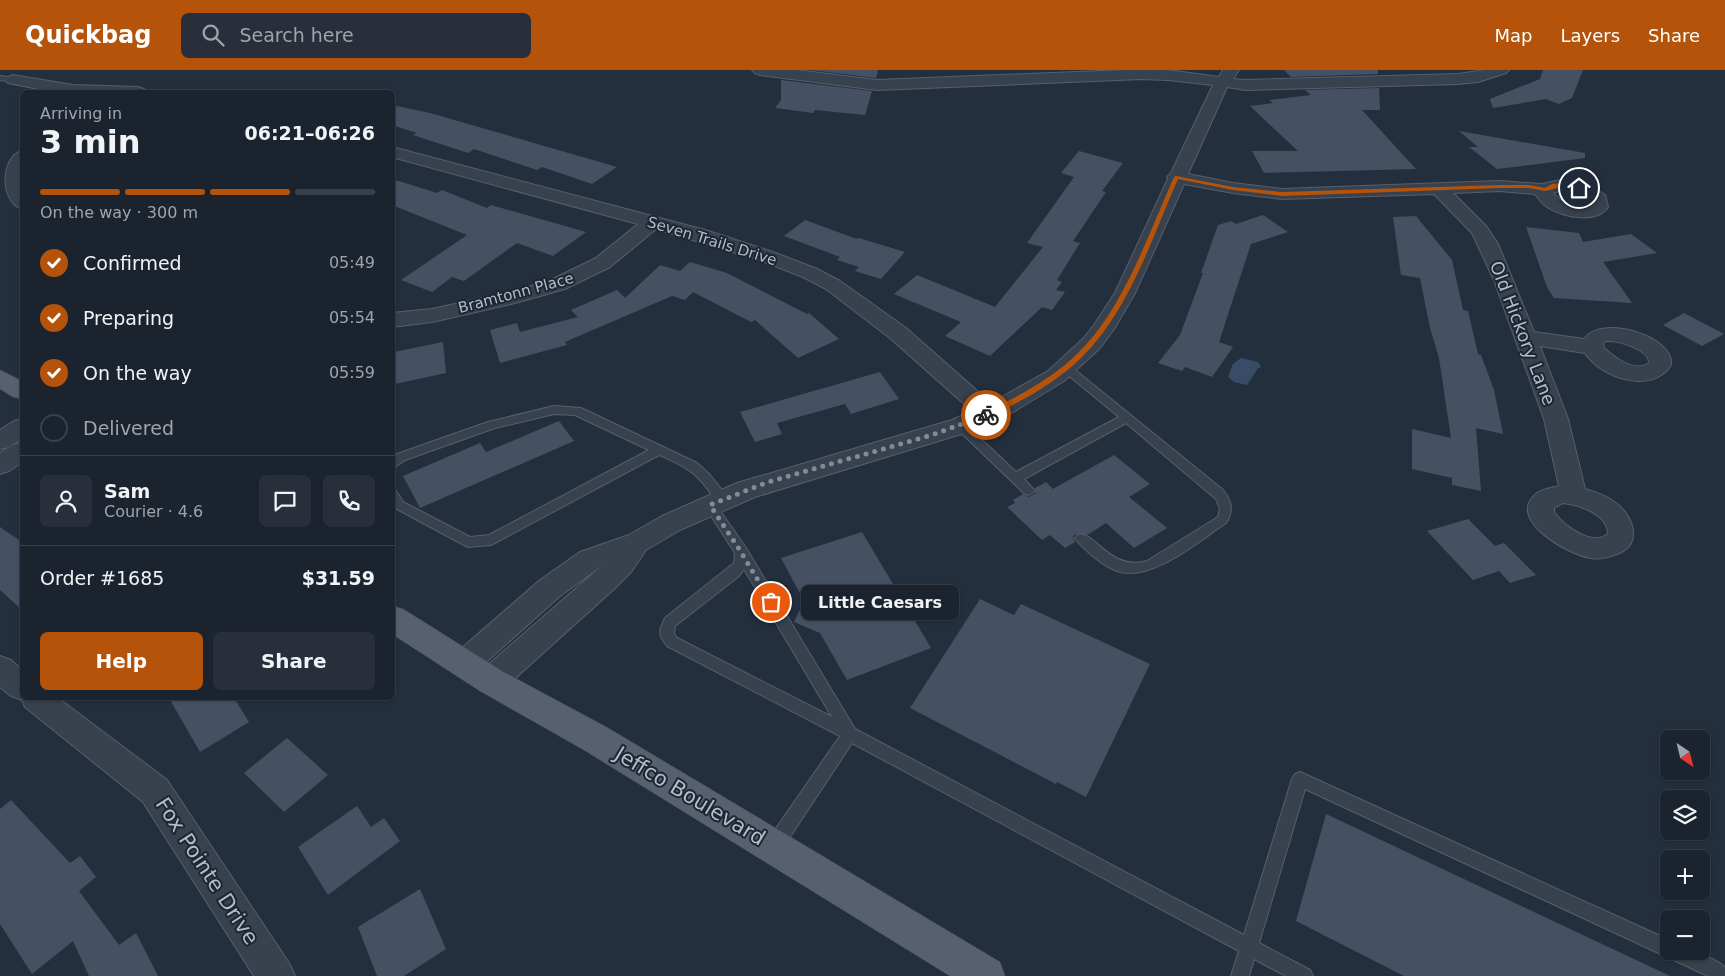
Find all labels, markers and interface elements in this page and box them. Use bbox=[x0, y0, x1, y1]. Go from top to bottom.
search box bbox=[181, 13, 531, 58]
text: Quickbag bbox=[25, 21, 151, 49]
icon: search bbox=[199, 21, 227, 49]
text: Search here bbox=[239, 24, 354, 46]
text: Map bbox=[1494, 25, 1532, 46]
text: Layers bbox=[1560, 25, 1620, 46]
text: Share bbox=[1648, 25, 1700, 46]
text: Arriving in bbox=[40, 104, 122, 123]
text: 06:21–06:26 bbox=[245, 122, 375, 144]
text: 3 min bbox=[40, 123, 141, 161]
pin bbox=[1558, 167, 1600, 209]
icon: home bbox=[1565, 174, 1593, 202]
text: On the way · 300 m bbox=[40, 203, 198, 222]
street label: Seven Trails Drive bbox=[645, 213, 779, 269]
icon: check bbox=[40, 249, 68, 277]
text: Confirmed bbox=[83, 252, 182, 274]
text: 05:49 bbox=[329, 253, 375, 272]
street label: Old Hickory Lane bbox=[1486, 258, 1560, 408]
street label: Bramtonn Place bbox=[456, 269, 576, 317]
icon: check bbox=[40, 304, 68, 332]
text: Preparing bbox=[83, 307, 174, 329]
text: 05:54 bbox=[329, 308, 375, 327]
icon: check bbox=[40, 359, 68, 387]
text: On the way bbox=[83, 362, 192, 384]
text: 05:59 bbox=[329, 363, 375, 382]
courier bbox=[961, 390, 1011, 440]
icon: bike bbox=[972, 401, 1000, 429]
text: Delivered bbox=[83, 417, 174, 439]
button: person bbox=[40, 475, 92, 527]
button: chat bbox=[259, 475, 311, 527]
button: phone bbox=[323, 475, 375, 527]
text: Sam bbox=[104, 480, 150, 502]
text: Courier · 4.6 bbox=[104, 502, 203, 521]
text: Order #1685 bbox=[40, 567, 164, 589]
text: $31.59 bbox=[302, 567, 375, 589]
pin bbox=[750, 581, 792, 623]
callout: Little Caesars bbox=[801, 584, 958, 620]
icon: bag bbox=[757, 588, 785, 616]
text: Little Caesars bbox=[818, 593, 942, 612]
button: Help bbox=[40, 632, 203, 690]
button: Share bbox=[213, 632, 375, 690]
north arrow bbox=[1660, 730, 1710, 780]
map controls bbox=[1660, 730, 1710, 960]
street label: Jeffco Boulevard bbox=[609, 741, 769, 850]
button: layers bbox=[1660, 790, 1710, 840]
street label: Fox Pointe Drive bbox=[151, 793, 263, 949]
button: + bbox=[1660, 850, 1710, 900]
button: − bbox=[1660, 910, 1710, 960]

